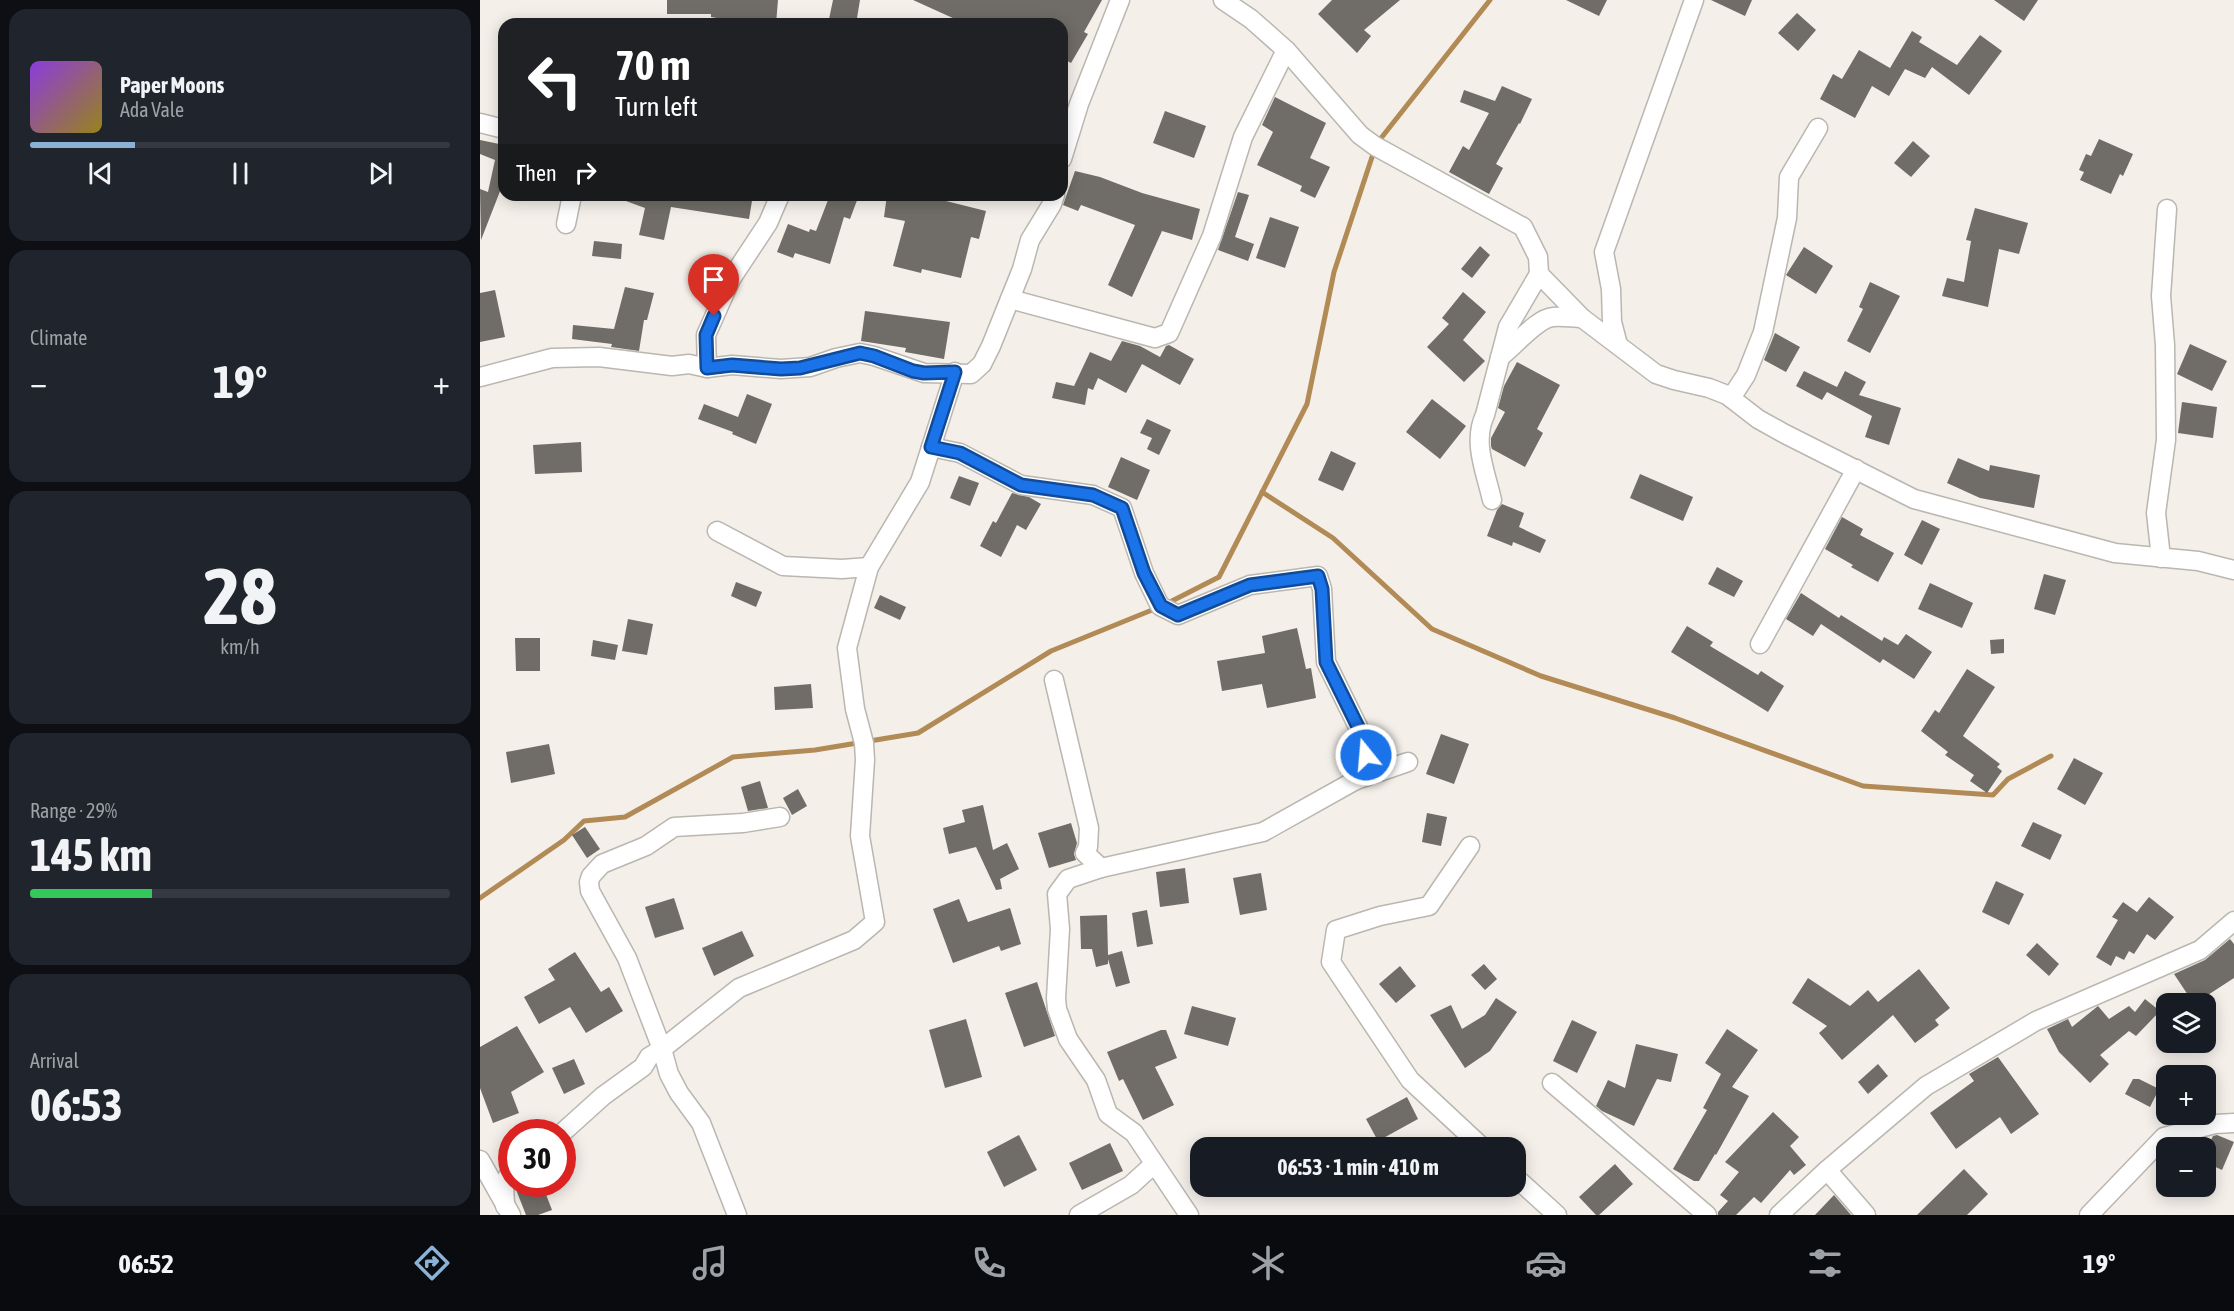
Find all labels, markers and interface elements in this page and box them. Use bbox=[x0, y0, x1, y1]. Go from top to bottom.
text: 70 m bbox=[615, 41, 690, 89]
icon: left bbox=[516, 42, 594, 120]
text: Paper Moons bbox=[120, 72, 224, 98]
text: Turn left bbox=[615, 91, 698, 122]
text: Ada Vale bbox=[120, 98, 184, 121]
icon: right bbox=[569, 156, 602, 189]
icon: previous bbox=[84, 157, 117, 190]
icon: pause bbox=[224, 157, 257, 190]
icon: next bbox=[364, 157, 397, 190]
text: Then bbox=[516, 160, 557, 186]
pin bbox=[688, 254, 739, 316]
icon: arrive bbox=[697, 263, 730, 296]
text: Climate bbox=[30, 326, 87, 349]
text: 19° bbox=[213, 356, 267, 408]
text: − bbox=[30, 363, 47, 401]
text: + bbox=[433, 363, 450, 401]
text: 28 bbox=[203, 551, 277, 641]
text: km/h bbox=[220, 635, 260, 658]
position arrow bbox=[1334, 723, 1398, 787]
text: Range · 29% bbox=[30, 799, 117, 822]
text: 145 km bbox=[30, 829, 152, 881]
map controls bbox=[2156, 993, 2216, 1197]
button: layers bbox=[2156, 993, 2216, 1053]
text: Arrival bbox=[30, 1049, 79, 1072]
button: + bbox=[2156, 1065, 2216, 1125]
text: 06:53 bbox=[30, 1079, 123, 1131]
speed limit sign: 30 bbox=[498, 1119, 576, 1197]
button: − bbox=[2156, 1137, 2216, 1197]
text: 06:53 · 1 min · 410 m bbox=[1277, 1154, 1439, 1180]
icon: directions bbox=[411, 1242, 453, 1284]
icon: music bbox=[689, 1242, 731, 1284]
icon: phone bbox=[968, 1242, 1010, 1284]
icon: climate bbox=[1247, 1242, 1289, 1284]
icon: car bbox=[1525, 1242, 1567, 1284]
icon: filters bbox=[1804, 1242, 1846, 1284]
text: 06:52 bbox=[118, 1248, 174, 1279]
text: 19° bbox=[2083, 1248, 2116, 1279]

